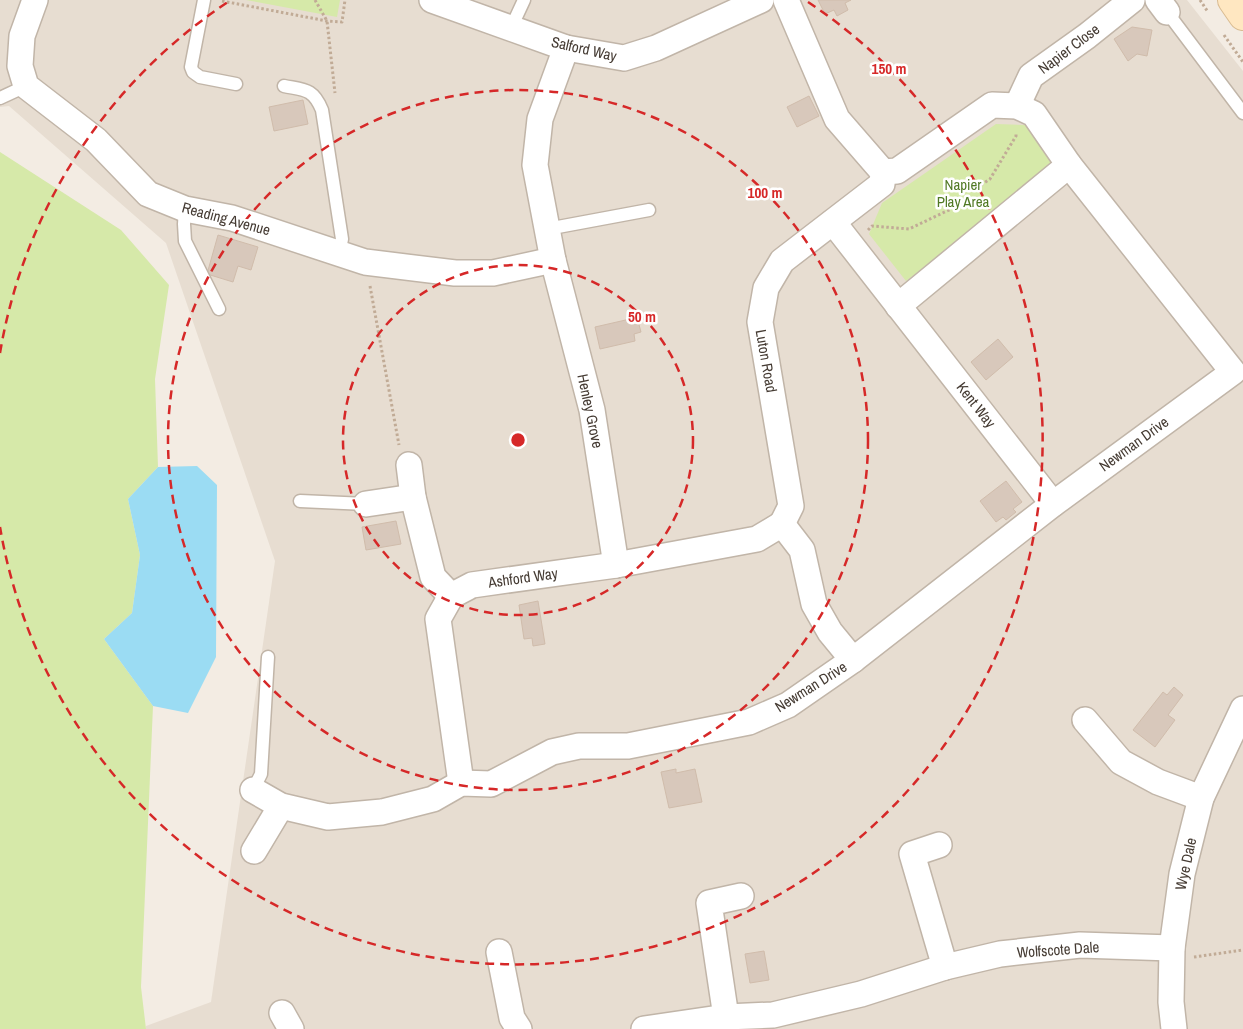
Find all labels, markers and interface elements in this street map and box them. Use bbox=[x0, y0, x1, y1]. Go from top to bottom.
street label: Napier Close bbox=[1034, 19, 1104, 79]
street label: Salford Way bbox=[549, 31, 620, 66]
text: 150 m bbox=[872, 58, 906, 79]
park label: Napier Play Area bbox=[937, 174, 989, 212]
text: 100 m bbox=[748, 182, 782, 203]
street label: Reading Avenue bbox=[180, 197, 273, 240]
text: 50 m bbox=[628, 306, 656, 327]
street label: Luton Road bbox=[751, 328, 782, 394]
street label: Henley Grove bbox=[572, 372, 609, 450]
street label: Kent Way bbox=[952, 377, 1001, 433]
street label: Newman Drive bbox=[1095, 411, 1173, 476]
centre of rings bbox=[509, 431, 527, 449]
street label: Ashford Way bbox=[486, 562, 560, 593]
street label: Newman Drive bbox=[771, 656, 851, 717]
street label: Wye Dale bbox=[1170, 836, 1201, 892]
street label: Wolfscote Dale bbox=[1016, 936, 1100, 963]

